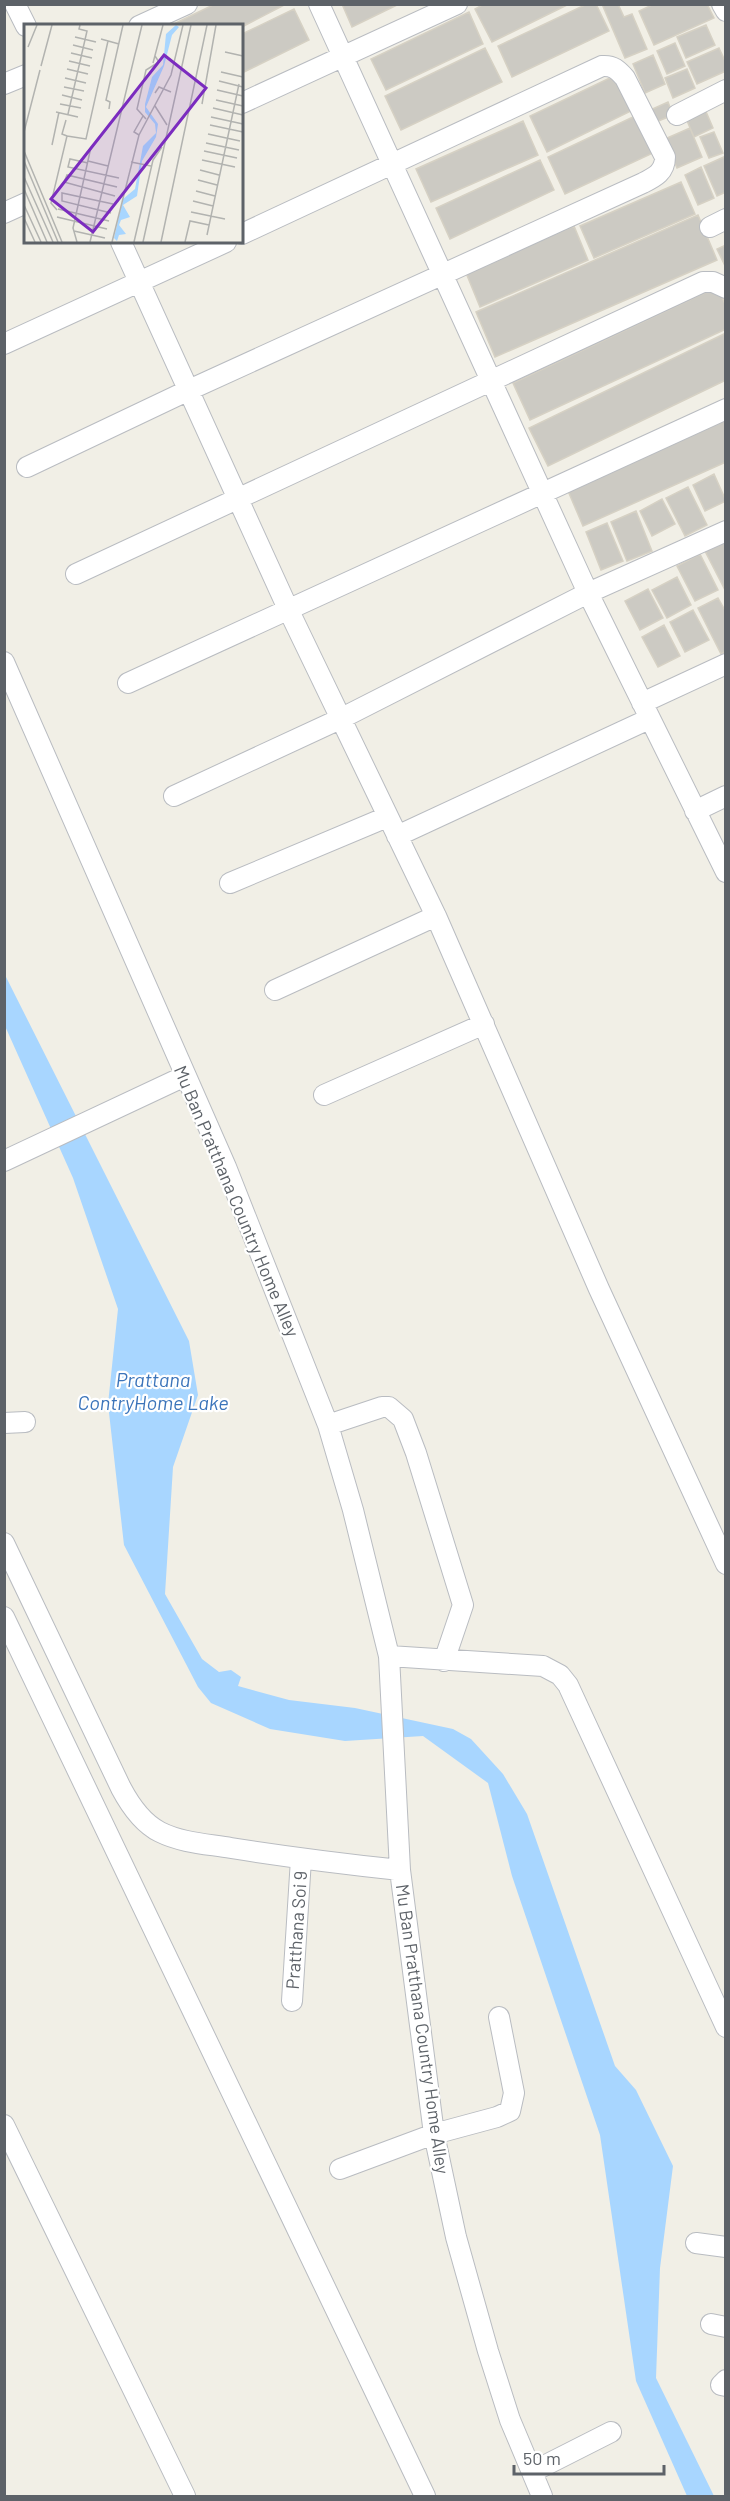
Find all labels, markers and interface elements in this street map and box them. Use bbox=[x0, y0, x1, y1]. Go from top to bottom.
inset map bbox=[24, 24, 243, 243]
street label: Mu Ban Pratthana Country Home Alley bbox=[170, 1062, 304, 1340]
water label: Prattana ContryHome Lake bbox=[77, 1367, 229, 1414]
street label: Pratthana Soi 9 bbox=[281, 1870, 311, 1990]
street label: Mu Ban Pratthana Country Home Alley bbox=[392, 1883, 454, 2175]
scale bar bbox=[514, 2438, 664, 2476]
text: 50 m bbox=[523, 2447, 561, 2469]

